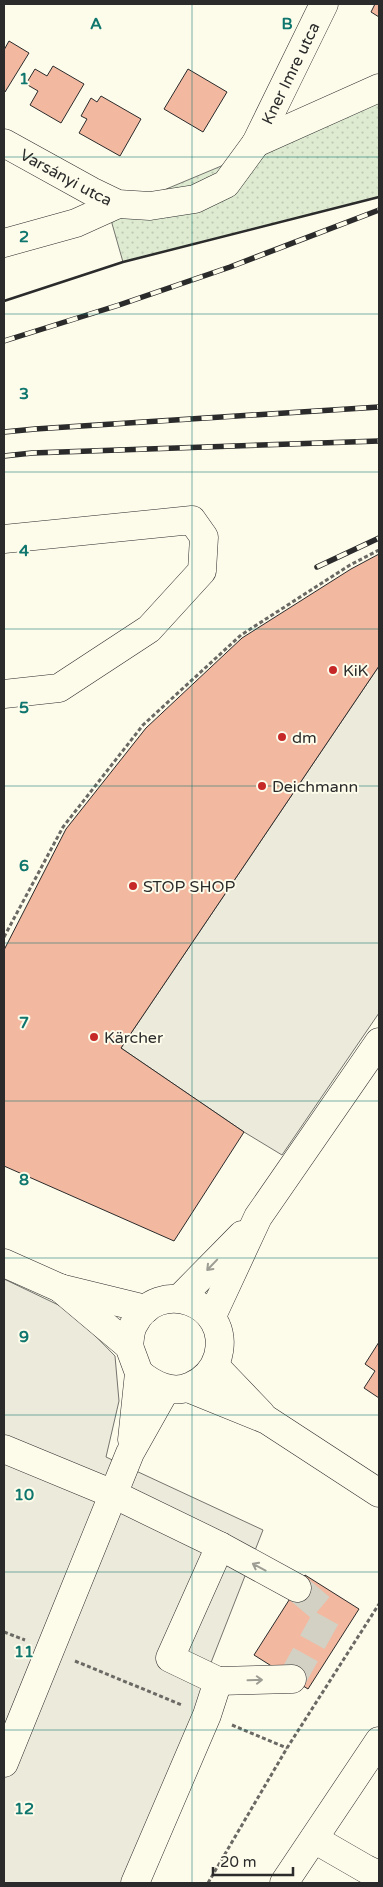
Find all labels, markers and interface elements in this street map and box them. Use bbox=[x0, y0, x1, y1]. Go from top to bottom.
text: A bbox=[90, 14, 102, 34]
text: B bbox=[281, 14, 293, 34]
street label: Kner Imre utca bbox=[258, 19, 325, 128]
text: 1 bbox=[19, 69, 29, 89]
street label: Varsányi utca bbox=[16, 145, 115, 211]
text: 2 bbox=[19, 227, 29, 247]
text: 3 bbox=[19, 384, 29, 404]
text: 4 bbox=[19, 541, 29, 561]
place label: KiK bbox=[343, 661, 369, 681]
marker: KiK bbox=[327, 664, 339, 676]
text: 5 bbox=[19, 698, 29, 718]
place label: dm bbox=[292, 728, 317, 748]
marker: dm bbox=[276, 731, 288, 743]
place label: Deichmann bbox=[272, 777, 358, 797]
marker: Deichmann bbox=[256, 780, 268, 792]
text: 6 bbox=[19, 856, 29, 876]
place label: STOP SHOP bbox=[143, 877, 235, 897]
marker: STOP SHOP bbox=[127, 880, 139, 892]
text: 7 bbox=[19, 1013, 29, 1033]
place label: Kärcher bbox=[104, 1028, 164, 1048]
marker: Kärcher bbox=[88, 1031, 100, 1043]
text: 8 bbox=[19, 1170, 29, 1190]
one-way arrow bbox=[206, 1259, 218, 1271]
text: 9 bbox=[19, 1327, 29, 1347]
text: 10 bbox=[14, 1485, 34, 1505]
one-way arrow bbox=[251, 1562, 266, 1572]
text: 11 bbox=[14, 1642, 34, 1662]
one-way arrow bbox=[247, 1675, 263, 1685]
text: 12 bbox=[14, 1799, 34, 1819]
scale bar bbox=[213, 1844, 293, 1876]
text: 20 m bbox=[220, 1853, 257, 1871]

